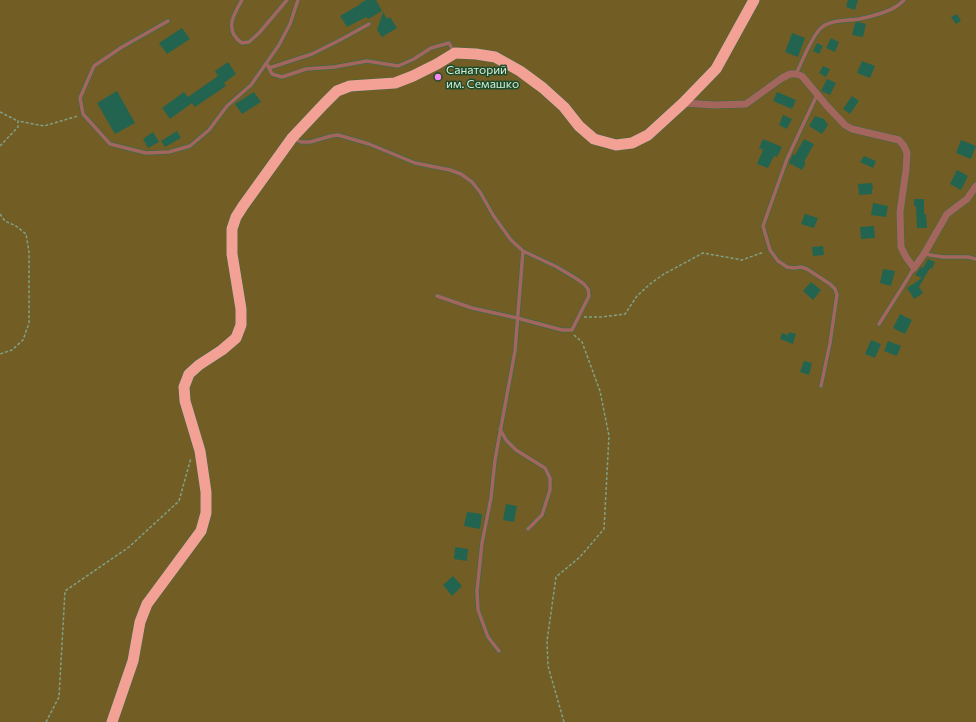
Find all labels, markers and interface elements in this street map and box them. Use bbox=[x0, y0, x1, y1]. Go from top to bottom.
place label: Санаторий им. Семашко bbox=[446, 63, 519, 91]
marker: Санаторий им. Семашко bbox=[433, 72, 443, 82]

